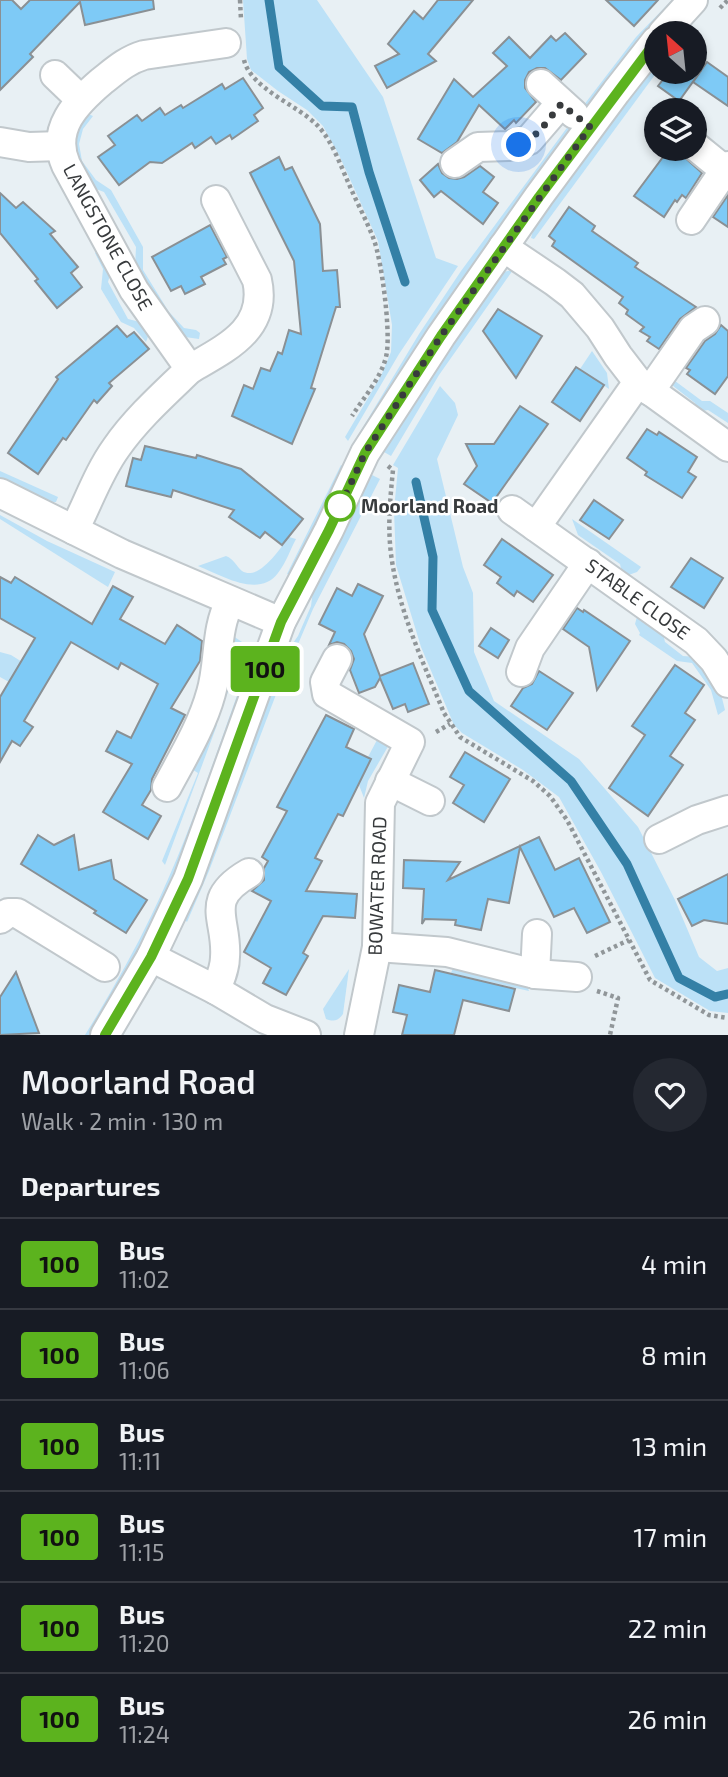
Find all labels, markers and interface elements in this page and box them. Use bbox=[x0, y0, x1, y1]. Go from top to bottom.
north arrow bbox=[644, 21, 707, 84]
map controls bbox=[644, 21, 707, 161]
button: layers bbox=[644, 98, 707, 161]
your location bbox=[501, 127, 536, 162]
street label: LANGSTONE CLOSE bbox=[59, 160, 158, 314]
marker: Moorland Road bbox=[325, 491, 355, 521]
place label: Moorland Road bbox=[361, 494, 498, 517]
street label: STABLE CLOSE bbox=[582, 553, 695, 644]
line badge: 100 bbox=[225, 646, 305, 692]
text: 100 bbox=[245, 654, 285, 683]
street label: BOWATER ROAD bbox=[363, 816, 390, 956]
button: heart bbox=[633, 1058, 707, 1132]
text: Moorland Road bbox=[21, 1061, 256, 1101]
text: Walk · 2 min · 130 m bbox=[21, 1107, 223, 1135]
text: Departures bbox=[21, 1170, 160, 1201]
text: Bus bbox=[119, 1234, 165, 1265]
text: 4 min bbox=[641, 1248, 707, 1279]
text: 100 bbox=[39, 1249, 80, 1278]
text: 11:02 bbox=[119, 1265, 170, 1293]
text: Bus bbox=[119, 1325, 165, 1356]
text: 8 min bbox=[641, 1339, 707, 1370]
text: 100 bbox=[39, 1340, 80, 1369]
text: 11:06 bbox=[119, 1356, 170, 1384]
text: Bus bbox=[119, 1416, 165, 1447]
text: 13 min bbox=[632, 1430, 707, 1461]
text: 100 bbox=[39, 1431, 80, 1460]
text: 11:11 bbox=[119, 1447, 161, 1475]
text: Bus bbox=[119, 1507, 165, 1538]
text: 17 min bbox=[633, 1521, 707, 1552]
text: 100 bbox=[39, 1522, 80, 1551]
text: 11:15 bbox=[119, 1538, 164, 1566]
text: Bus bbox=[119, 1598, 165, 1629]
text: 22 min bbox=[628, 1612, 707, 1643]
text: 100 bbox=[39, 1613, 80, 1642]
text: 11:20 bbox=[119, 1629, 170, 1657]
text: Bus bbox=[119, 1689, 165, 1720]
text: 26 min bbox=[627, 1703, 707, 1734]
text: 100 bbox=[39, 1704, 80, 1733]
text: 11:24 bbox=[119, 1720, 170, 1748]

